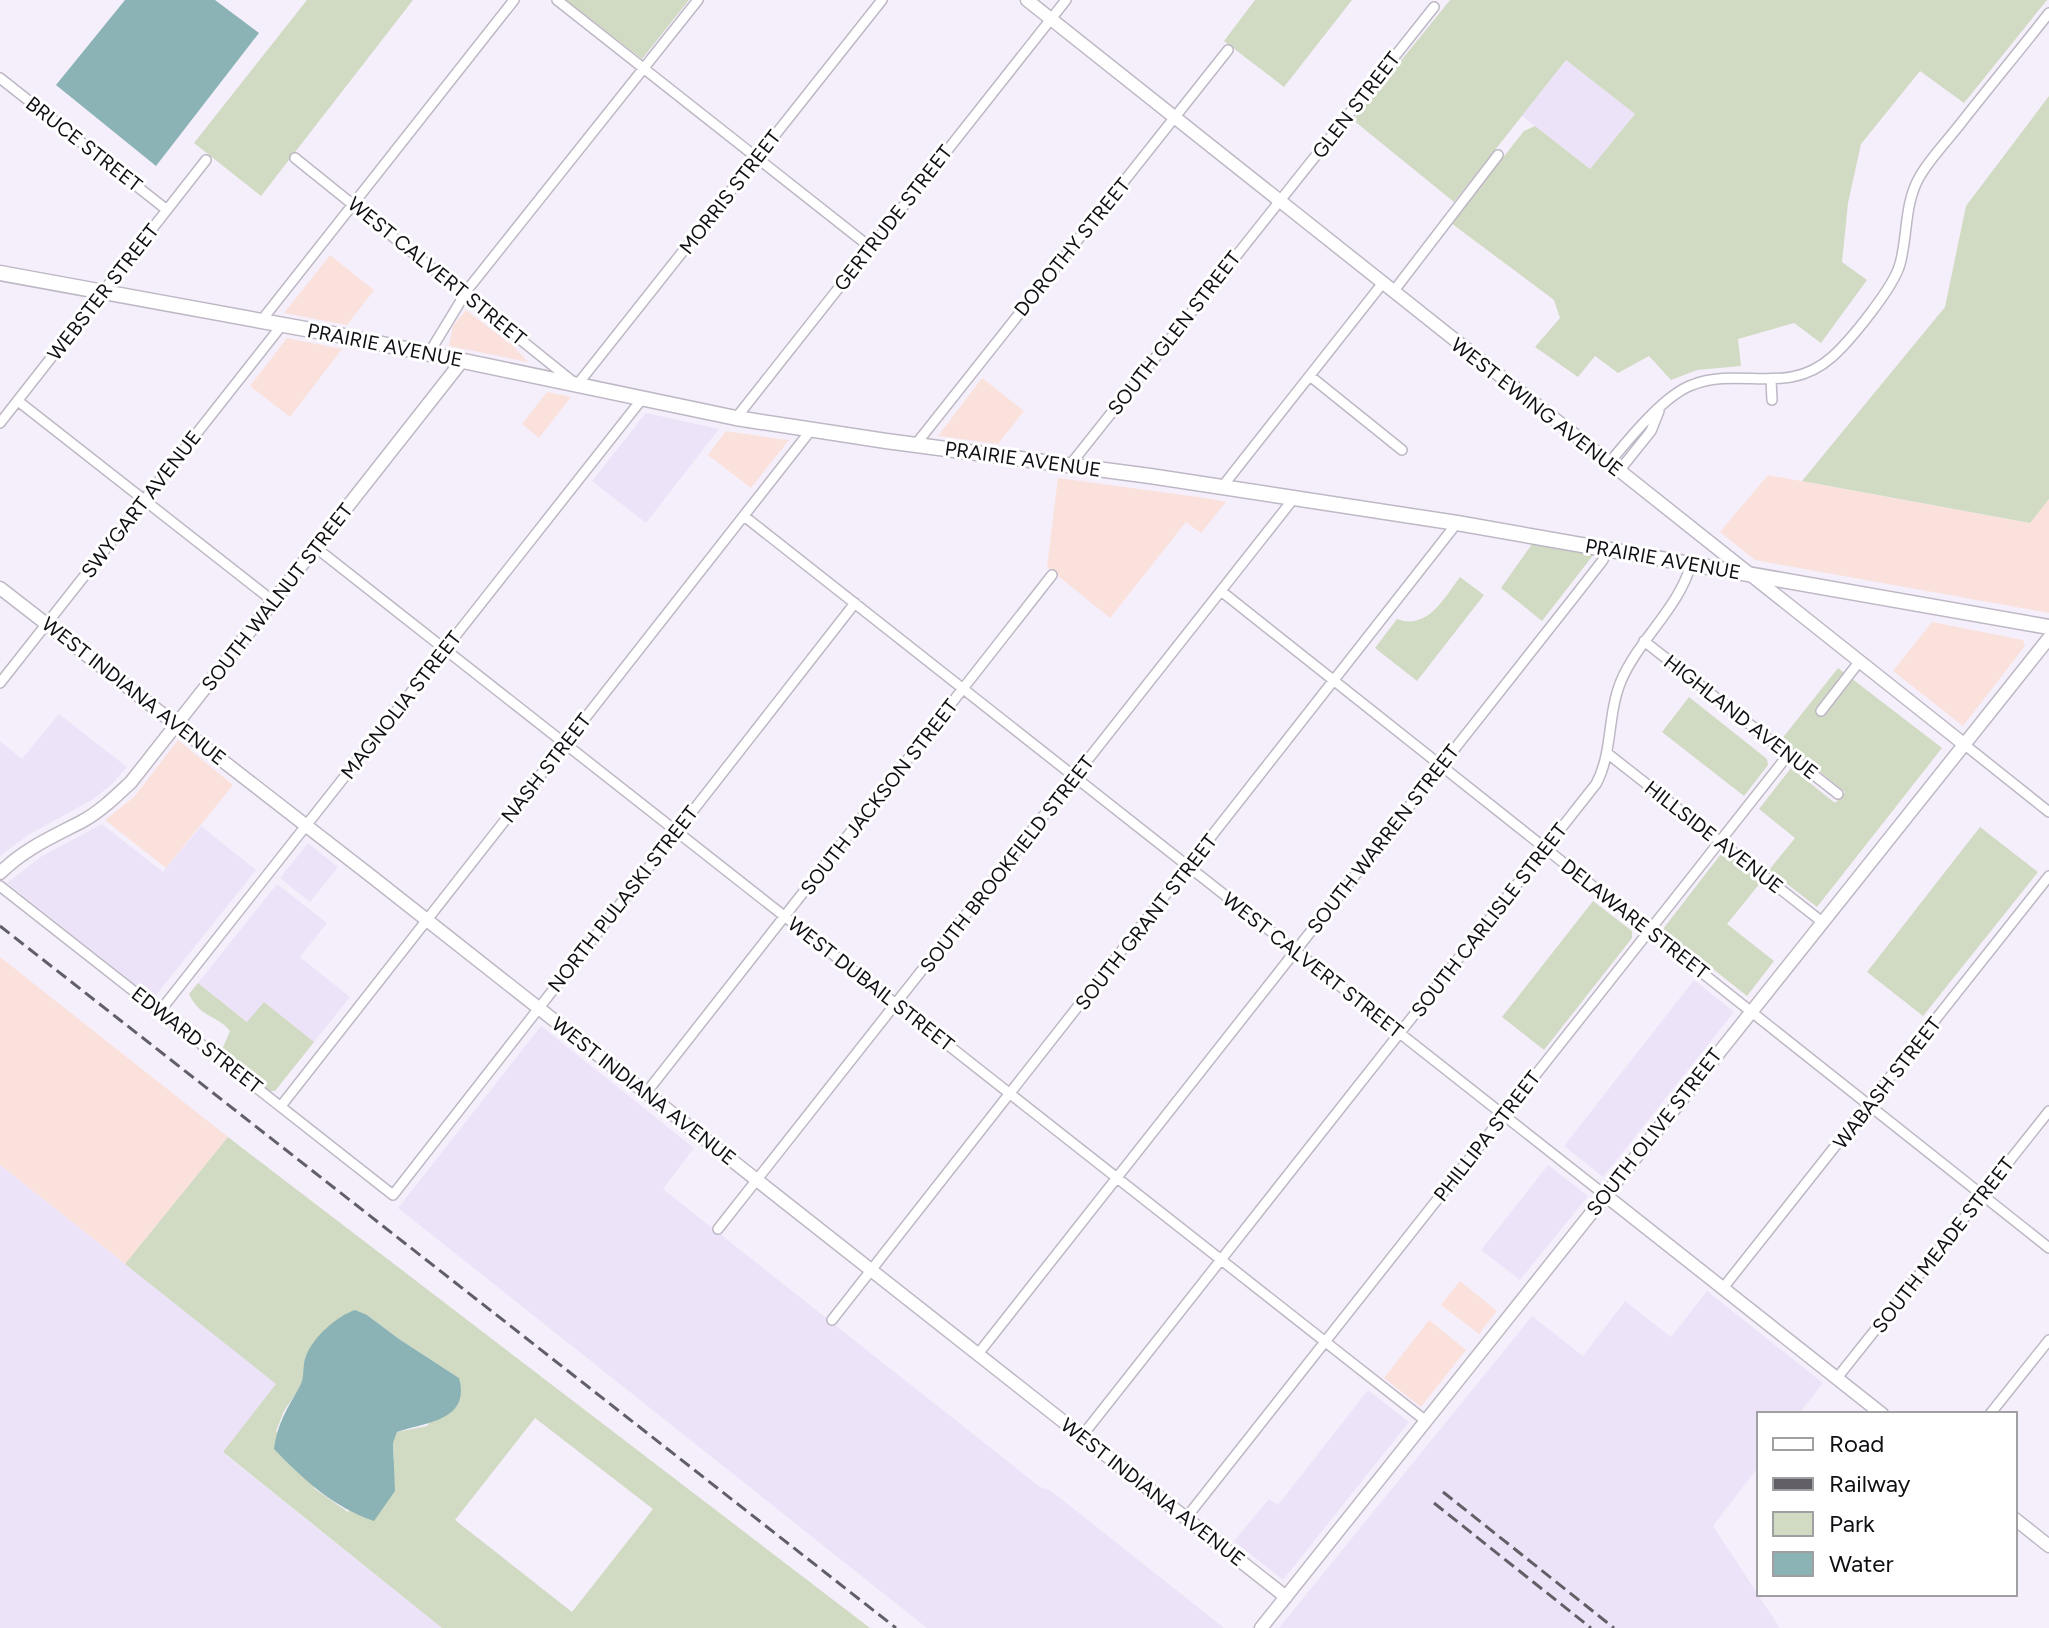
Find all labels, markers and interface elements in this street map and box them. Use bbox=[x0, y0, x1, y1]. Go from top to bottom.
street label: GLEN STREET bbox=[1307, 47, 1405, 163]
street label: BRUCE STREET bbox=[21, 91, 147, 197]
street label: MORRIS STREET bbox=[674, 125, 786, 259]
street label: GERTRUDE STREET bbox=[829, 140, 957, 296]
street label: DOROTHY STREET bbox=[1009, 173, 1135, 321]
street label: WEST CALVERT STREET bbox=[343, 192, 531, 350]
street label: WEBSTER STREET bbox=[42, 219, 164, 365]
street label: SOUTH GLEN STREET bbox=[1103, 246, 1245, 420]
street label: PRAIRIE AVENUE bbox=[305, 318, 465, 372]
street label: WEST EWING AVENUE bbox=[1446, 333, 1628, 481]
street label: SWYGART AVENUE bbox=[76, 426, 206, 582]
street label: PRAIRIE AVENUE bbox=[943, 436, 1103, 482]
street label: SOUTH WALNUT STREET bbox=[196, 499, 358, 695]
street label: PRAIRIE AVENUE bbox=[1583, 533, 1743, 585]
street label: WEST INDIANA AVENUE bbox=[37, 612, 231, 770]
street label: MAGNOLIA STREET bbox=[336, 626, 466, 784]
street label: HIGHLAND AVENUE bbox=[1659, 649, 1823, 785]
street label: SOUTH JACKSON STREET bbox=[795, 694, 963, 900]
street label: NASH STREET bbox=[496, 709, 596, 827]
street label: SOUTH WARREN STREET bbox=[1302, 740, 1464, 938]
street label: SOUTH BROOKFIELD STREET bbox=[915, 751, 1099, 977]
street label: HILLSIDE AVENUE bbox=[1640, 775, 1788, 899]
street label: NORTH PULASKI STREET bbox=[543, 801, 703, 997]
street label: SOUTH CARLISLE STREET bbox=[1406, 818, 1572, 1022]
street label: SOUTH GRANT STREET bbox=[1070, 829, 1222, 1015]
street label: DELAWARE STREET bbox=[1556, 854, 1714, 984]
street label: WEST CALVERT STREET bbox=[1218, 887, 1408, 1043]
street label: WEST DUBAIL STREET bbox=[783, 912, 959, 1056]
street label: EDWARD STREET bbox=[127, 982, 267, 1098]
street label: WEST INDIANA AVENUE bbox=[547, 1012, 741, 1170]
street label: WABASH STREET bbox=[1828, 1012, 1946, 1154]
street label: SOUTH OLIVE STREET bbox=[1581, 1044, 1727, 1220]
street label: PHILLIPA STREET bbox=[1429, 1066, 1545, 1206]
street label: SOUTH MEADE STREET bbox=[1867, 1152, 2019, 1338]
legend bbox=[1757, 1412, 2017, 1596]
street label: WEST INDIANA AVENUE bbox=[1056, 1413, 1250, 1571]
text: Road bbox=[1829, 1429, 1884, 1458]
text: Railway bbox=[1829, 1469, 1911, 1498]
text: Park bbox=[1829, 1509, 1875, 1538]
text: Water bbox=[1829, 1549, 1894, 1578]

